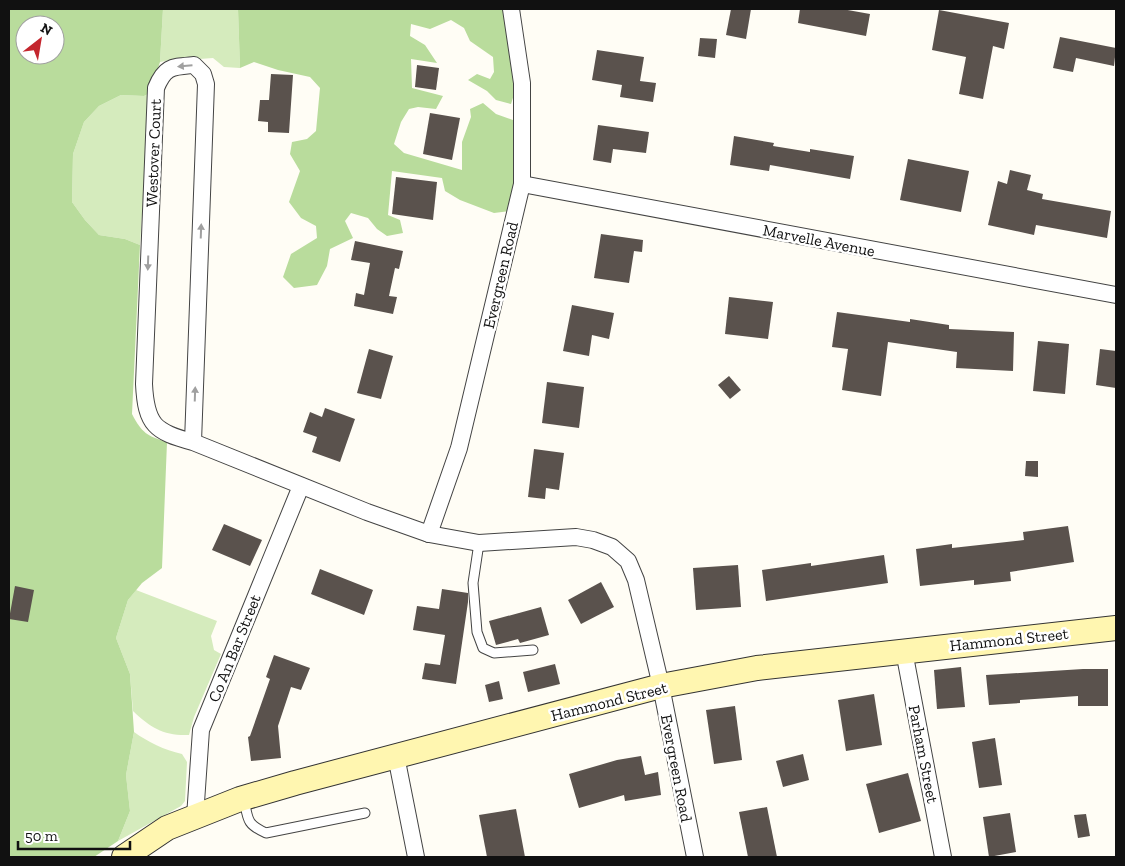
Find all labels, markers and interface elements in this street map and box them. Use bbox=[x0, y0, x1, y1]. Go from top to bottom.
north arrow bbox=[15, 15, 65, 65]
text: N bbox=[37, 19, 56, 39]
one-way arrow bbox=[176, 62, 192, 70]
street label: Westover Court bbox=[142, 99, 165, 207]
street label: Evergreen Road bbox=[479, 220, 522, 330]
street label: Marvelle Avenue bbox=[761, 220, 877, 261]
one-way arrow bbox=[197, 223, 205, 239]
one-way arrow bbox=[144, 255, 152, 271]
one-way arrow bbox=[191, 385, 199, 401]
street label: Co An Bar Street bbox=[204, 591, 265, 705]
street label: Hammond Street bbox=[949, 624, 1069, 655]
street label: Hammond Street bbox=[549, 678, 669, 725]
street label: Parham Street bbox=[905, 703, 942, 805]
street label: Evergreen Road bbox=[657, 713, 696, 824]
scale bar bbox=[18, 818, 130, 850]
text: 50 m bbox=[25, 827, 58, 845]

